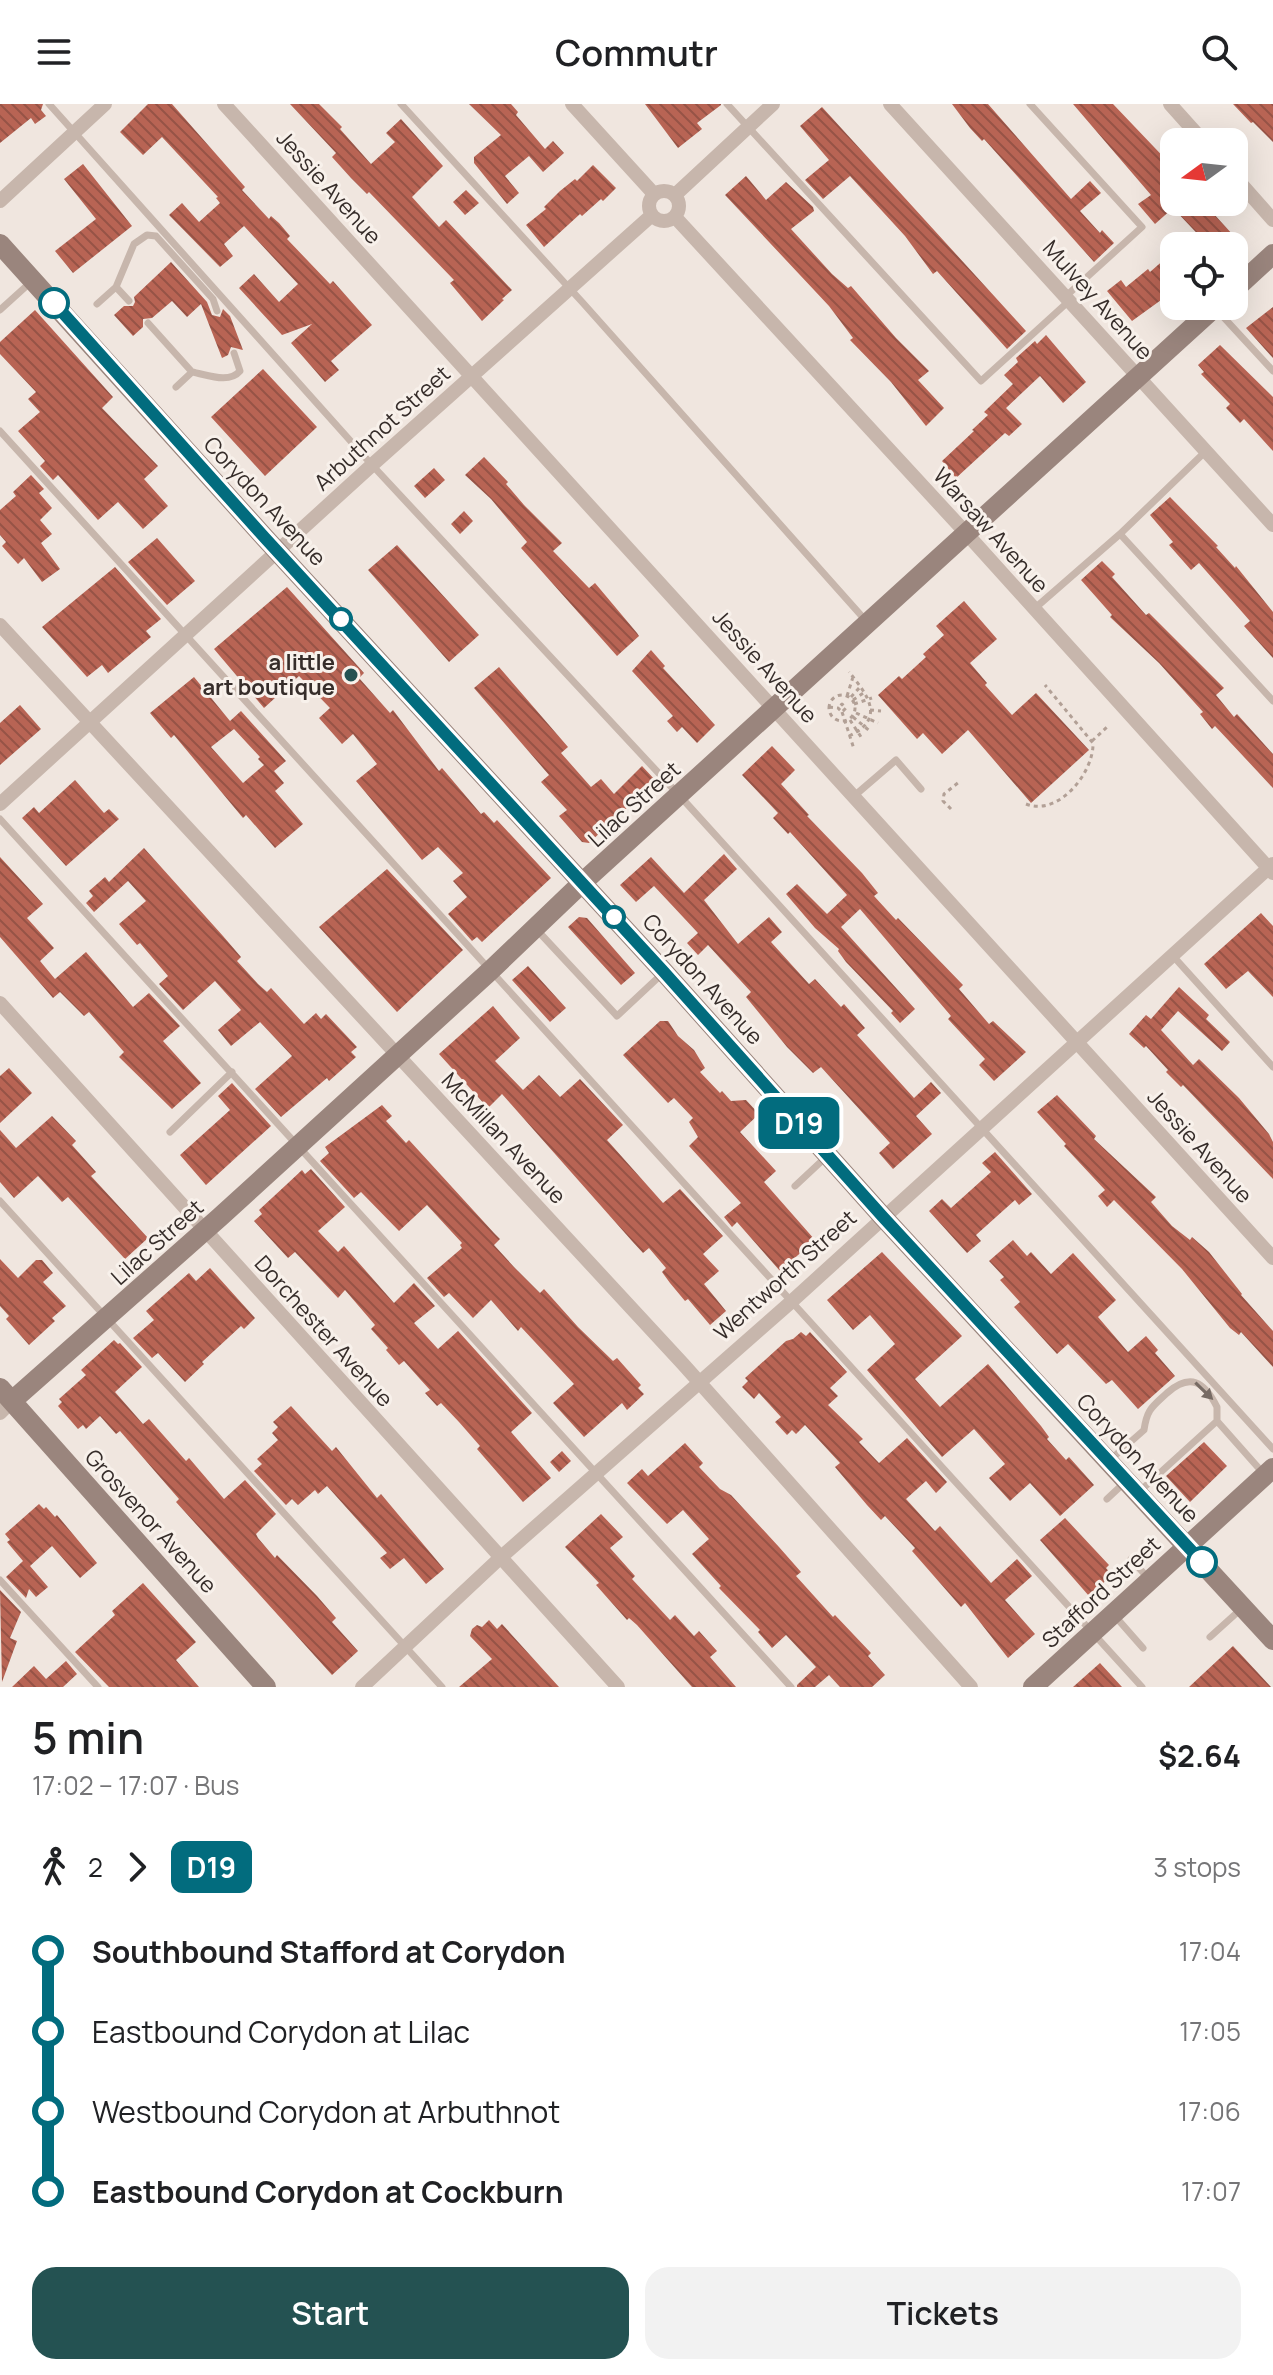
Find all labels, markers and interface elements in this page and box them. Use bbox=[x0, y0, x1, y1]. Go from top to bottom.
text: Commutr bbox=[555, 28, 718, 77]
icon: menu bbox=[32, 30, 76, 74]
icon: search bbox=[1197, 30, 1241, 74]
street label: Jessie Avenue bbox=[270, 124, 388, 251]
north arrow bbox=[1160, 128, 1248, 216]
map controls bbox=[1160, 128, 1248, 320]
button: locate bbox=[1160, 232, 1248, 320]
street label: Mulvey Avenue bbox=[1036, 234, 1160, 366]
unlabelled marker bbox=[39, 288, 69, 318]
street label: Arbuthnot Street bbox=[307, 359, 457, 497]
street label: Corydon Avenue bbox=[197, 430, 333, 572]
street label: Warsaw Avenue bbox=[927, 461, 1056, 599]
street label: Jessie Avenue bbox=[706, 603, 824, 730]
unlabelled marker bbox=[330, 608, 352, 630]
place label: a little art boutique bbox=[202, 647, 335, 702]
marker: a little art boutique bbox=[342, 666, 360, 684]
street label: Lilac Street bbox=[581, 754, 687, 854]
unlabelled marker bbox=[603, 906, 625, 928]
street label: Corydon Avenue bbox=[636, 907, 770, 1051]
street label: McMillan Avenue bbox=[435, 1066, 573, 1210]
street label: Jessie Avenue bbox=[1141, 1083, 1259, 1210]
line badge: D19 bbox=[753, 1097, 845, 1149]
text: D19 bbox=[774, 1104, 824, 1142]
street label: Lilac Street bbox=[104, 1192, 210, 1292]
street label: Wentworth Street bbox=[707, 1203, 863, 1347]
street label: Dorchester Avenue bbox=[248, 1249, 400, 1413]
one-way arrow bbox=[1194, 1381, 1213, 1400]
street label: Corydon Avenue bbox=[1070, 1387, 1206, 1529]
street label: Grosvenor Avenue bbox=[78, 1443, 224, 1600]
street label: Stafford Street bbox=[1035, 1529, 1167, 1655]
unlabelled marker bbox=[1187, 1547, 1217, 1577]
text: 5 min bbox=[32, 1707, 144, 1767]
text: $2.64 bbox=[1158, 1735, 1241, 1776]
text: 17:02 – 17:07 · Bus bbox=[32, 1767, 239, 1803]
icon: walk bbox=[32, 1845, 76, 1889]
icon: forward bbox=[115, 1845, 159, 1889]
text: D19 bbox=[187, 1848, 236, 1886]
text: 2 bbox=[88, 1849, 103, 1885]
text: 3 stops bbox=[1154, 1849, 1241, 1885]
text: Southbound Stafford at Corydon bbox=[92, 1931, 566, 1972]
text: 17:04 bbox=[1179, 1933, 1241, 1969]
text: Eastbound Corydon at Lilac bbox=[92, 2011, 470, 2052]
text: 17:05 bbox=[1179, 2013, 1241, 2049]
text: Westbound Corydon at Arbuthnot bbox=[92, 2091, 560, 2132]
text: 17:06 bbox=[1178, 2093, 1241, 2129]
text: Eastbound Corydon at Cockburn bbox=[92, 2171, 563, 2212]
text: 17:07 bbox=[1181, 2173, 1241, 2209]
button: Start bbox=[32, 2267, 629, 2359]
button: Tickets bbox=[645, 2267, 1241, 2359]

